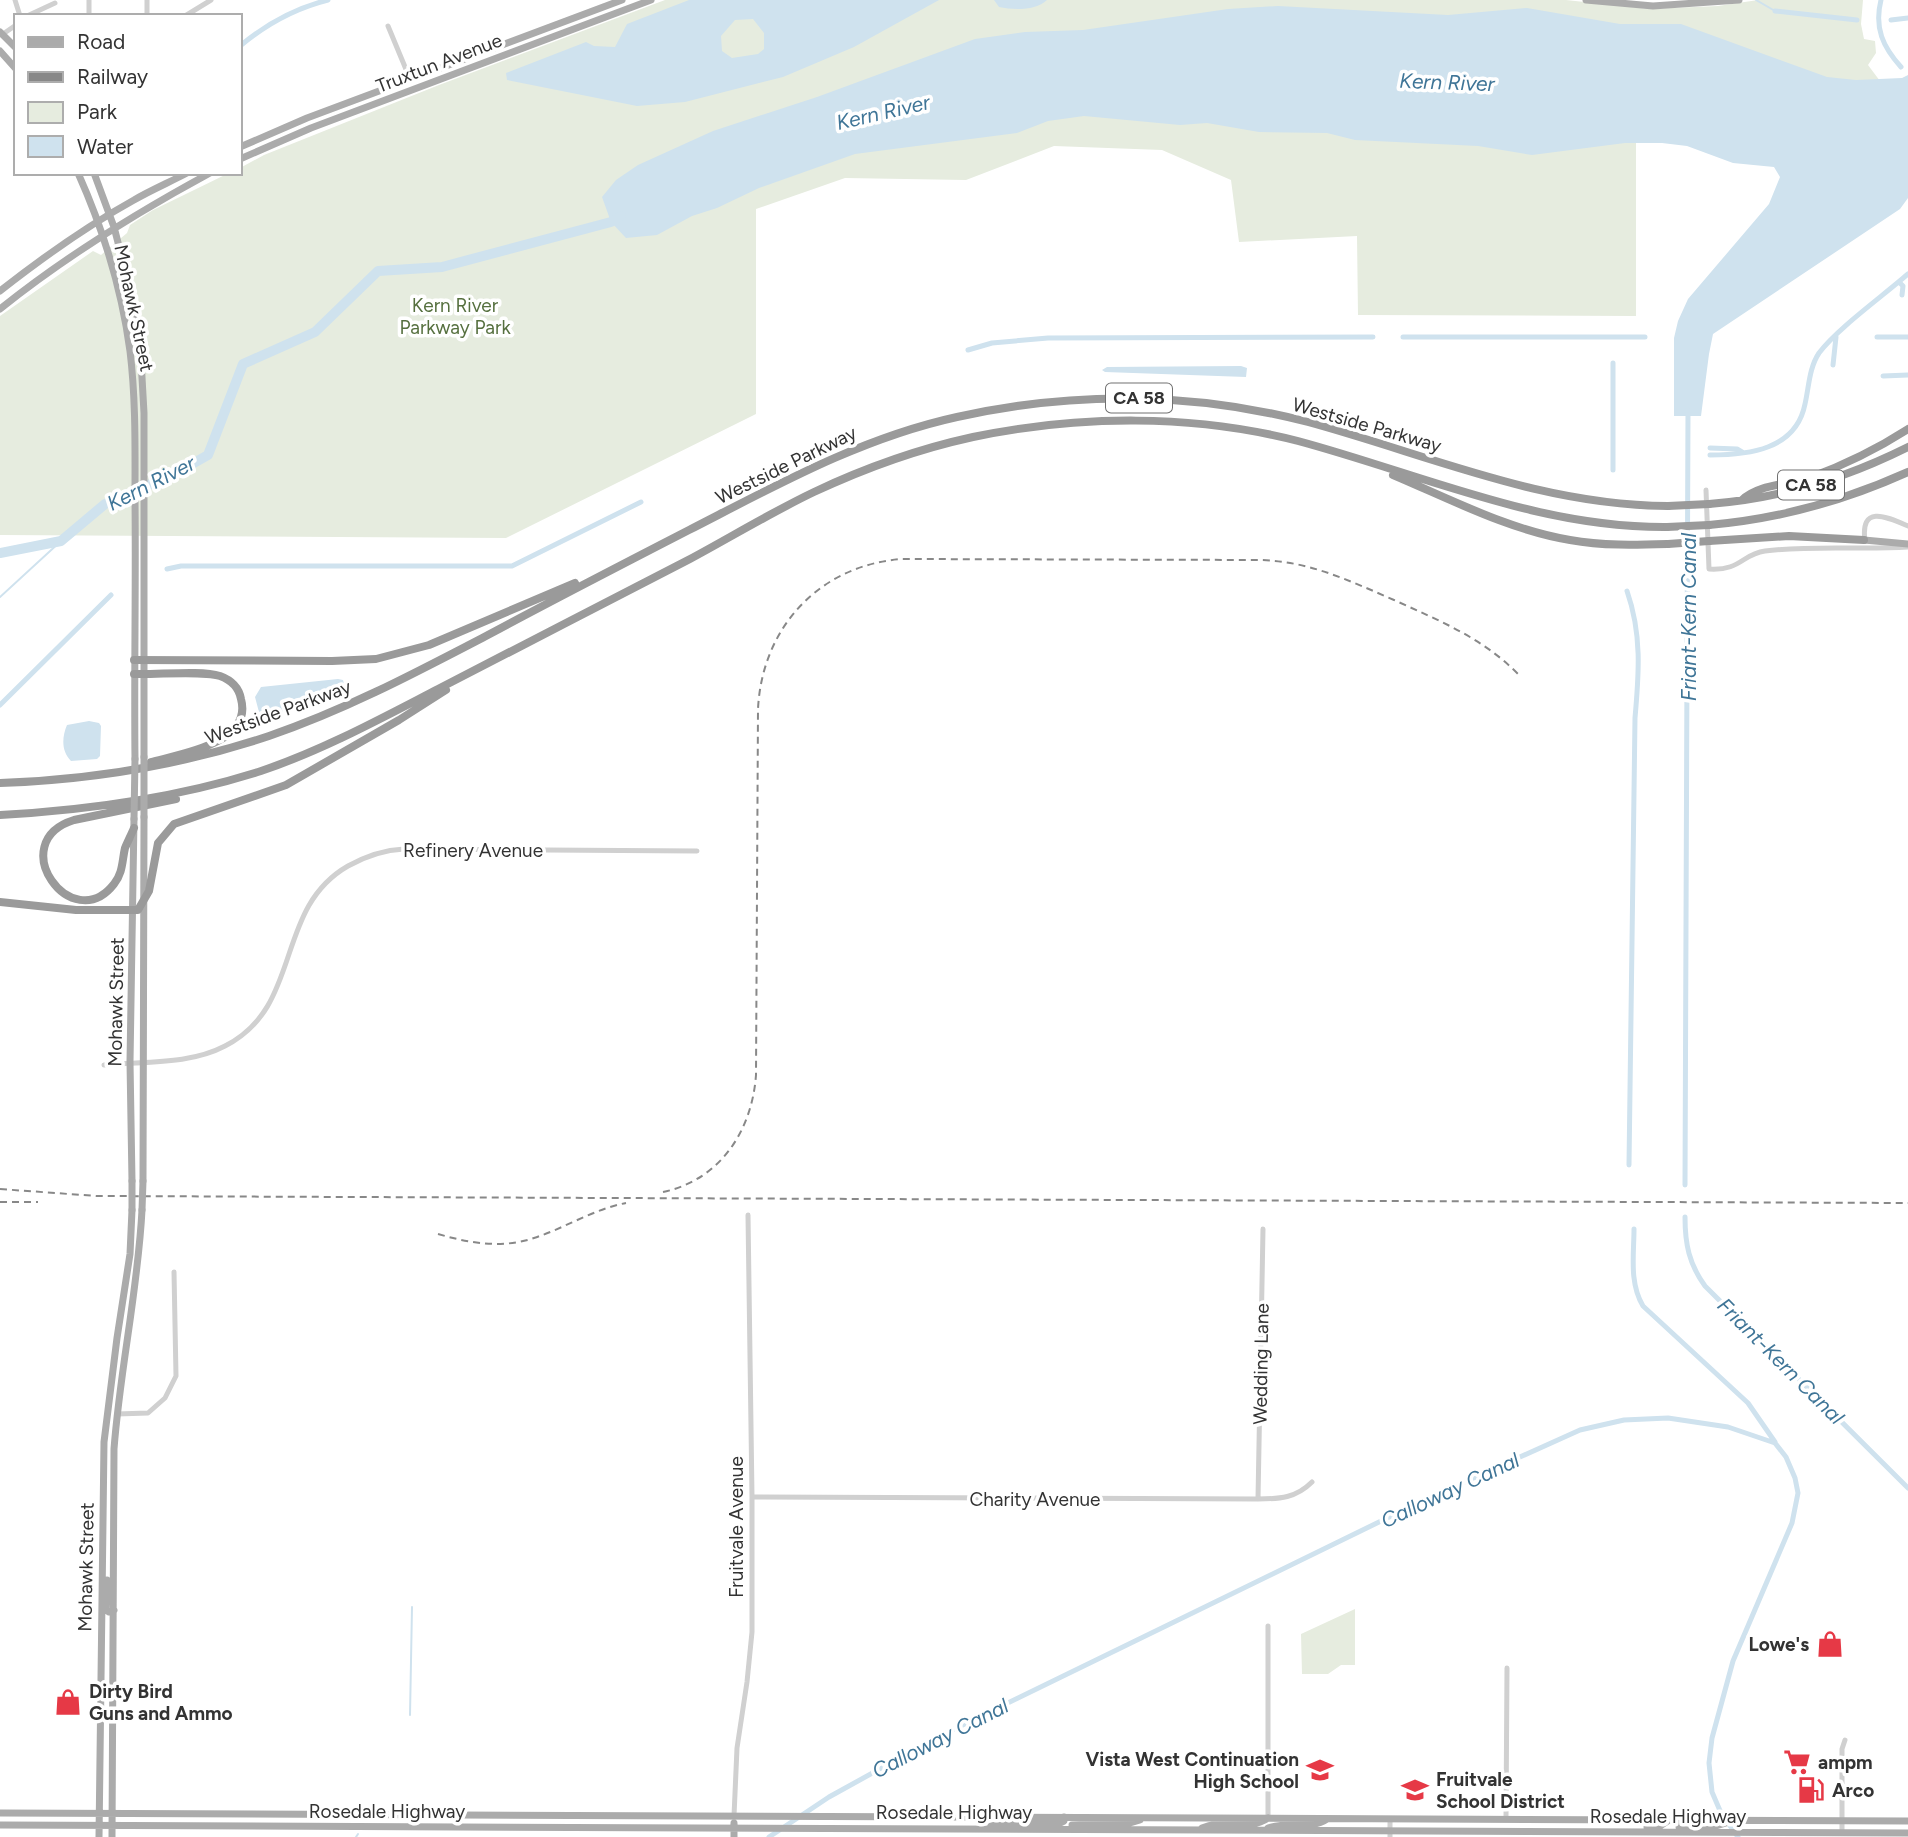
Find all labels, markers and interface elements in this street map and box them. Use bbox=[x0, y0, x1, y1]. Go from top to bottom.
legend bbox=[14, 14, 242, 175]
street label: Truxtun Avenue bbox=[373, 28, 505, 98]
text: Road bbox=[77, 29, 125, 54]
text: Railway bbox=[77, 64, 148, 89]
water label: Kern River bbox=[1399, 68, 1496, 96]
water label: Kern River bbox=[834, 89, 933, 135]
text: Park bbox=[77, 99, 118, 124]
text: Water bbox=[77, 134, 133, 159]
street label: Mohawk Street bbox=[109, 242, 159, 374]
park label: Kern River Parkway Park bbox=[399, 294, 511, 339]
road number: CA 58 bbox=[1106, 384, 1172, 412]
street label: Westside Parkway bbox=[1290, 393, 1444, 457]
street label: Westside Parkway bbox=[712, 421, 860, 509]
water label: Kern River bbox=[103, 450, 200, 516]
road number: CA 58 bbox=[1778, 471, 1844, 500]
water label: Friant-Kern Canal bbox=[1676, 532, 1701, 701]
street label: Westside Parkway bbox=[202, 675, 354, 749]
street label: Refinery Avenue bbox=[403, 839, 543, 862]
street label: Mohawk Street bbox=[103, 937, 129, 1067]
water label: Friant-Kern Canal bbox=[1713, 1293, 1850, 1430]
street label: Wedding Lane bbox=[1248, 1303, 1274, 1425]
water label: Calloway Canal bbox=[1377, 1447, 1523, 1533]
street label: Fruitvale Avenue bbox=[725, 1456, 748, 1598]
street label: Charity Avenue bbox=[970, 1488, 1100, 1511]
street label: Mohawk Street bbox=[73, 1502, 99, 1632]
shop icon: Lowe's bbox=[1815, 1629, 1845, 1659]
place label: Lowe's bbox=[1749, 1633, 1809, 1656]
place label: Dirty Bird Guns and Ammo bbox=[89, 1680, 233, 1725]
shop icon: Dirty Bird Guns and Ammo bbox=[53, 1687, 83, 1717]
water label: Calloway Canal bbox=[868, 1693, 1013, 1783]
supermarket icon: ampm bbox=[1782, 1747, 1812, 1777]
place label: Vista West Continuation High School bbox=[1086, 1748, 1299, 1793]
place label: ampm bbox=[1818, 1751, 1873, 1774]
school or university icon: Vista West Continuation High School bbox=[1305, 1755, 1335, 1785]
place label: Fruitvale School District bbox=[1436, 1768, 1565, 1813]
school or university icon: Fruitvale School District bbox=[1400, 1775, 1430, 1805]
fuel station icon: Arco bbox=[1796, 1775, 1826, 1805]
place label: Arco bbox=[1832, 1779, 1874, 1802]
street label: Rosedale Highway bbox=[309, 1800, 465, 1823]
street label: Rosedale Highway bbox=[876, 1801, 1032, 1824]
street label: Rosedale Highway bbox=[1590, 1805, 1746, 1828]

